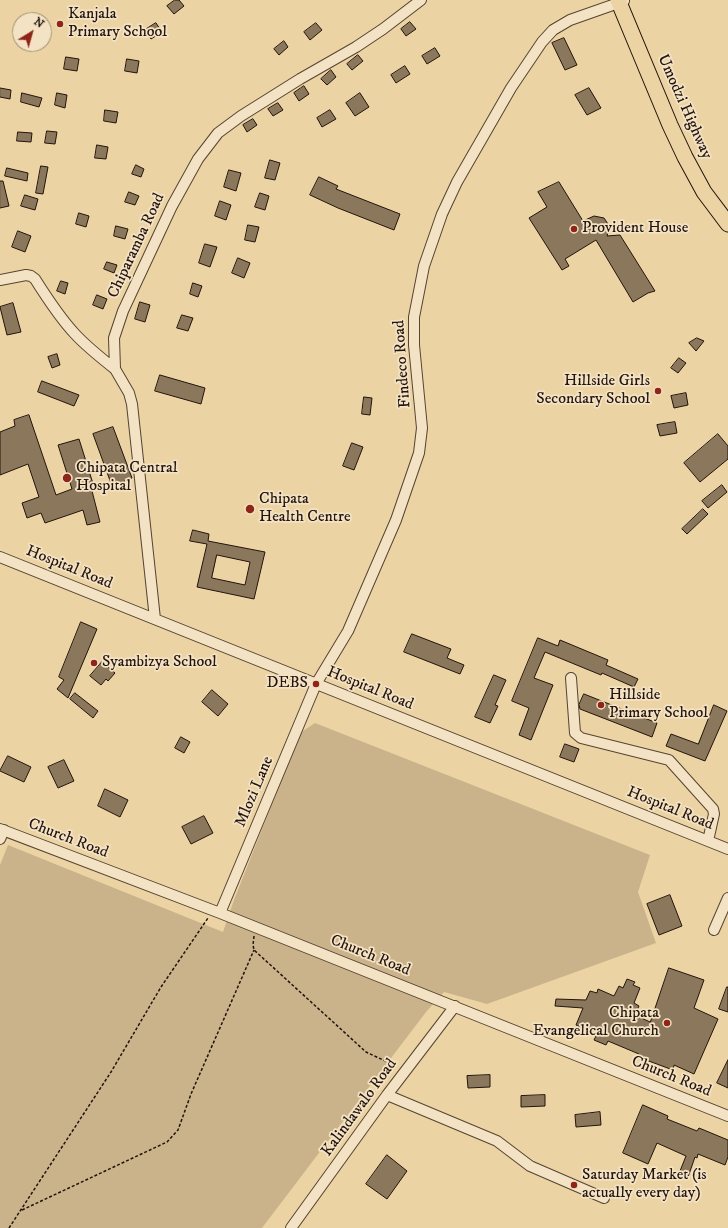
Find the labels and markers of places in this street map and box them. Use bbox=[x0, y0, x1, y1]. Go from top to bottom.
place label: Kanjala Primary School bbox=[68, 5, 167, 43]
marker: Kanjala Primary School bbox=[55, 19, 65, 29]
place label: Provident House bbox=[582, 219, 688, 239]
marker: Provident House bbox=[569, 224, 579, 234]
place label: Hillside Girls Secondary School bbox=[536, 372, 650, 410]
marker: Hillside Girls Secondary School bbox=[653, 386, 663, 396]
place label: Chipata Central Hospital bbox=[76, 459, 178, 497]
marker: Chipata Central Hospital bbox=[61, 472, 73, 484]
place label: Chipata Health Centre bbox=[259, 490, 351, 528]
marker: Chipata Health Centre bbox=[244, 503, 256, 515]
place label: Syambizya School bbox=[102, 653, 217, 673]
marker: Syambizya School bbox=[89, 658, 99, 668]
place label: DEBS bbox=[266, 674, 308, 694]
marker: DEBS bbox=[311, 679, 321, 689]
place label: Hillside Primary School bbox=[609, 686, 708, 724]
marker: Hillside Primary School bbox=[596, 700, 606, 710]
place label: Chipata Evangelical Church bbox=[533, 1004, 659, 1042]
marker: Chipata Evangelical Church bbox=[662, 1018, 672, 1028]
place label: Saturday Market (is actually every day) bbox=[582, 1166, 707, 1204]
marker: Saturday Market (is actually every day) bbox=[569, 1180, 579, 1190]

